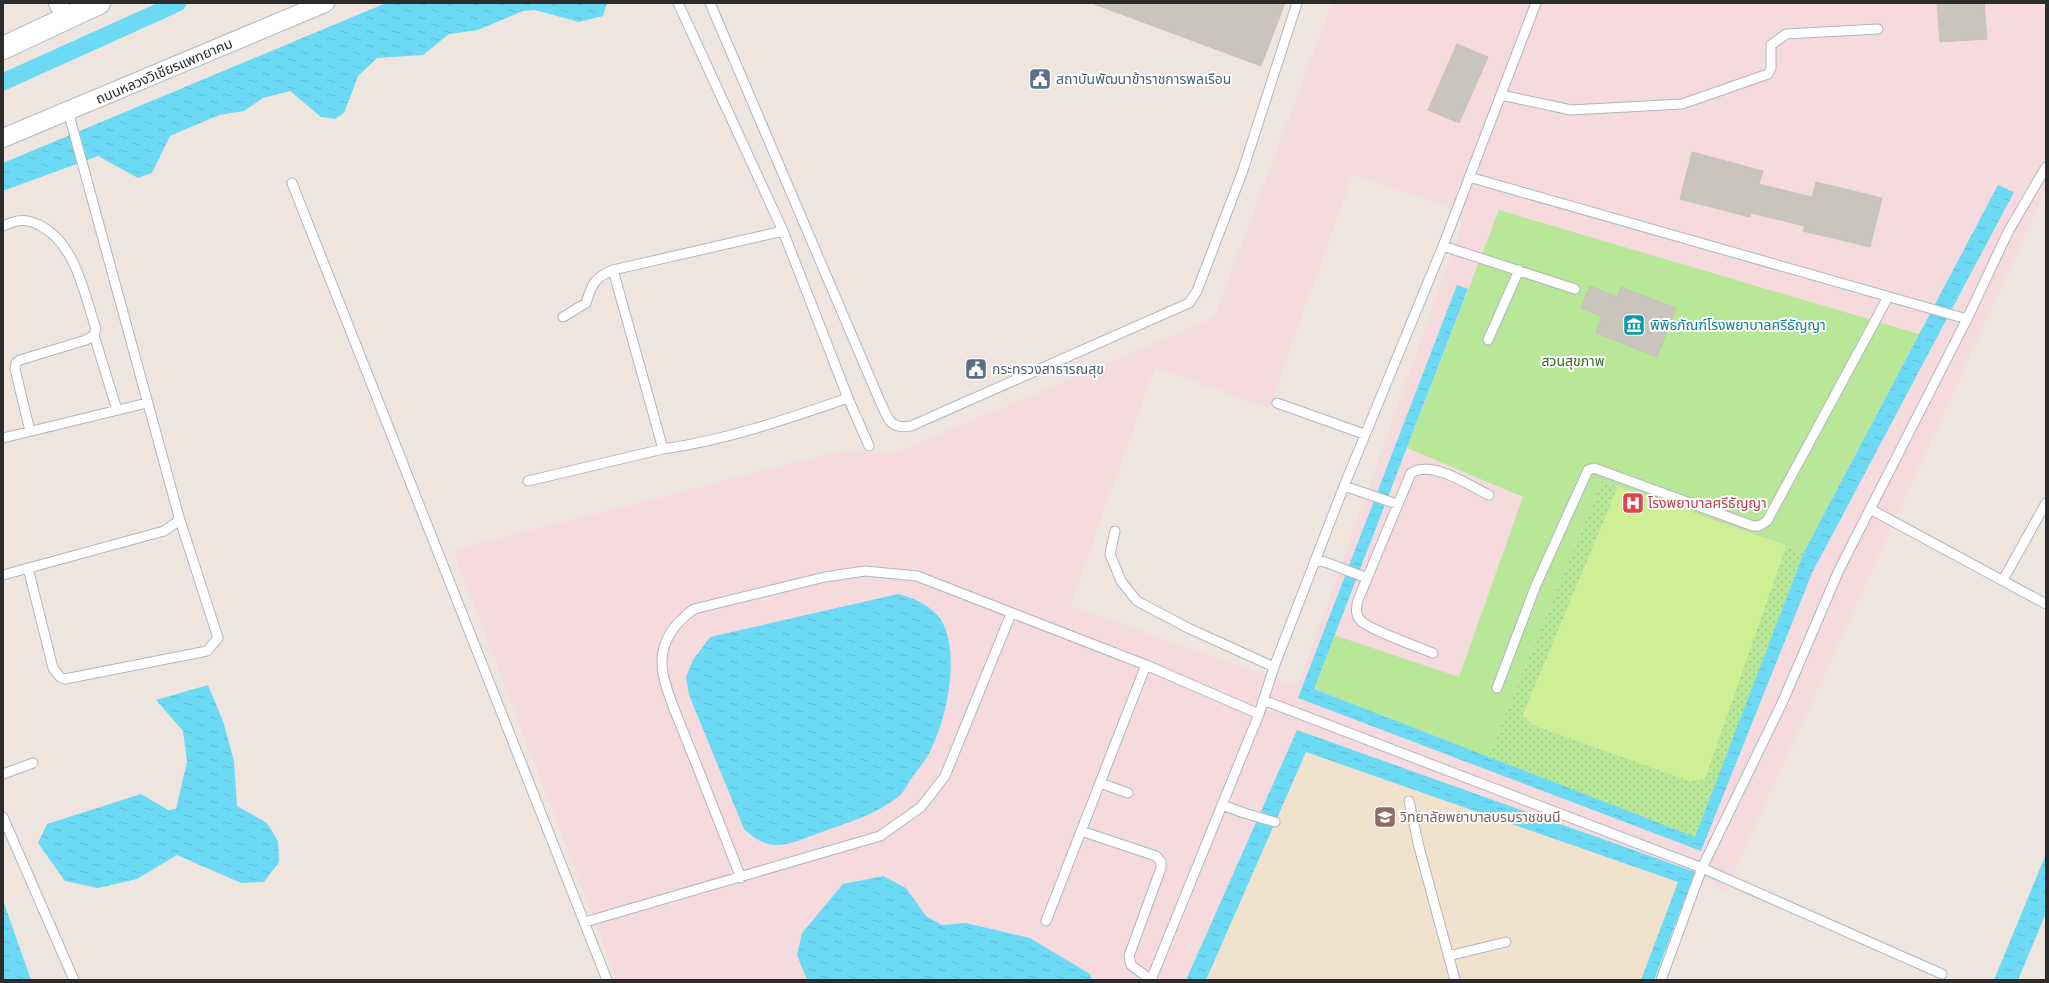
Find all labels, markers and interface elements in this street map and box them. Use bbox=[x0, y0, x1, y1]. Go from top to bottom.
street label: ถนนหลวงวิเชียรแพทยาคม bbox=[93, 34, 235, 108]
public building icon: สถาบันพัฒนาข้าราชการพลเรือน bbox=[1027, 66, 1053, 92]
place label: สถาบันพัฒนาข้าราชการพลเรือน bbox=[1056, 70, 1231, 88]
museum icon: พิพิธภัณฑ์โรงพยาบาลศรีธัญญา bbox=[1621, 312, 1647, 338]
place label: พิพิธภัณฑ์โรงพยาบาลศรีธัญญา bbox=[1650, 316, 1826, 334]
park label: สวนสุขภาพ bbox=[1542, 352, 1605, 370]
public building icon: กระทรวงสาธารณสุข bbox=[963, 356, 989, 382]
place label: กระทรวงสาธารณสุข bbox=[992, 360, 1104, 378]
hospital icon: โรงพยาบาลศรีธัญญา bbox=[1620, 490, 1646, 516]
place label: โรงพยาบาลศรีธัญญา bbox=[1648, 494, 1767, 512]
school or university icon: วิทยาลัยพยาบาลบรมราชชนนี bbox=[1372, 804, 1398, 830]
place label: วิทยาลัยพยาบาลบรมราชชนนี bbox=[1399, 808, 1561, 826]

